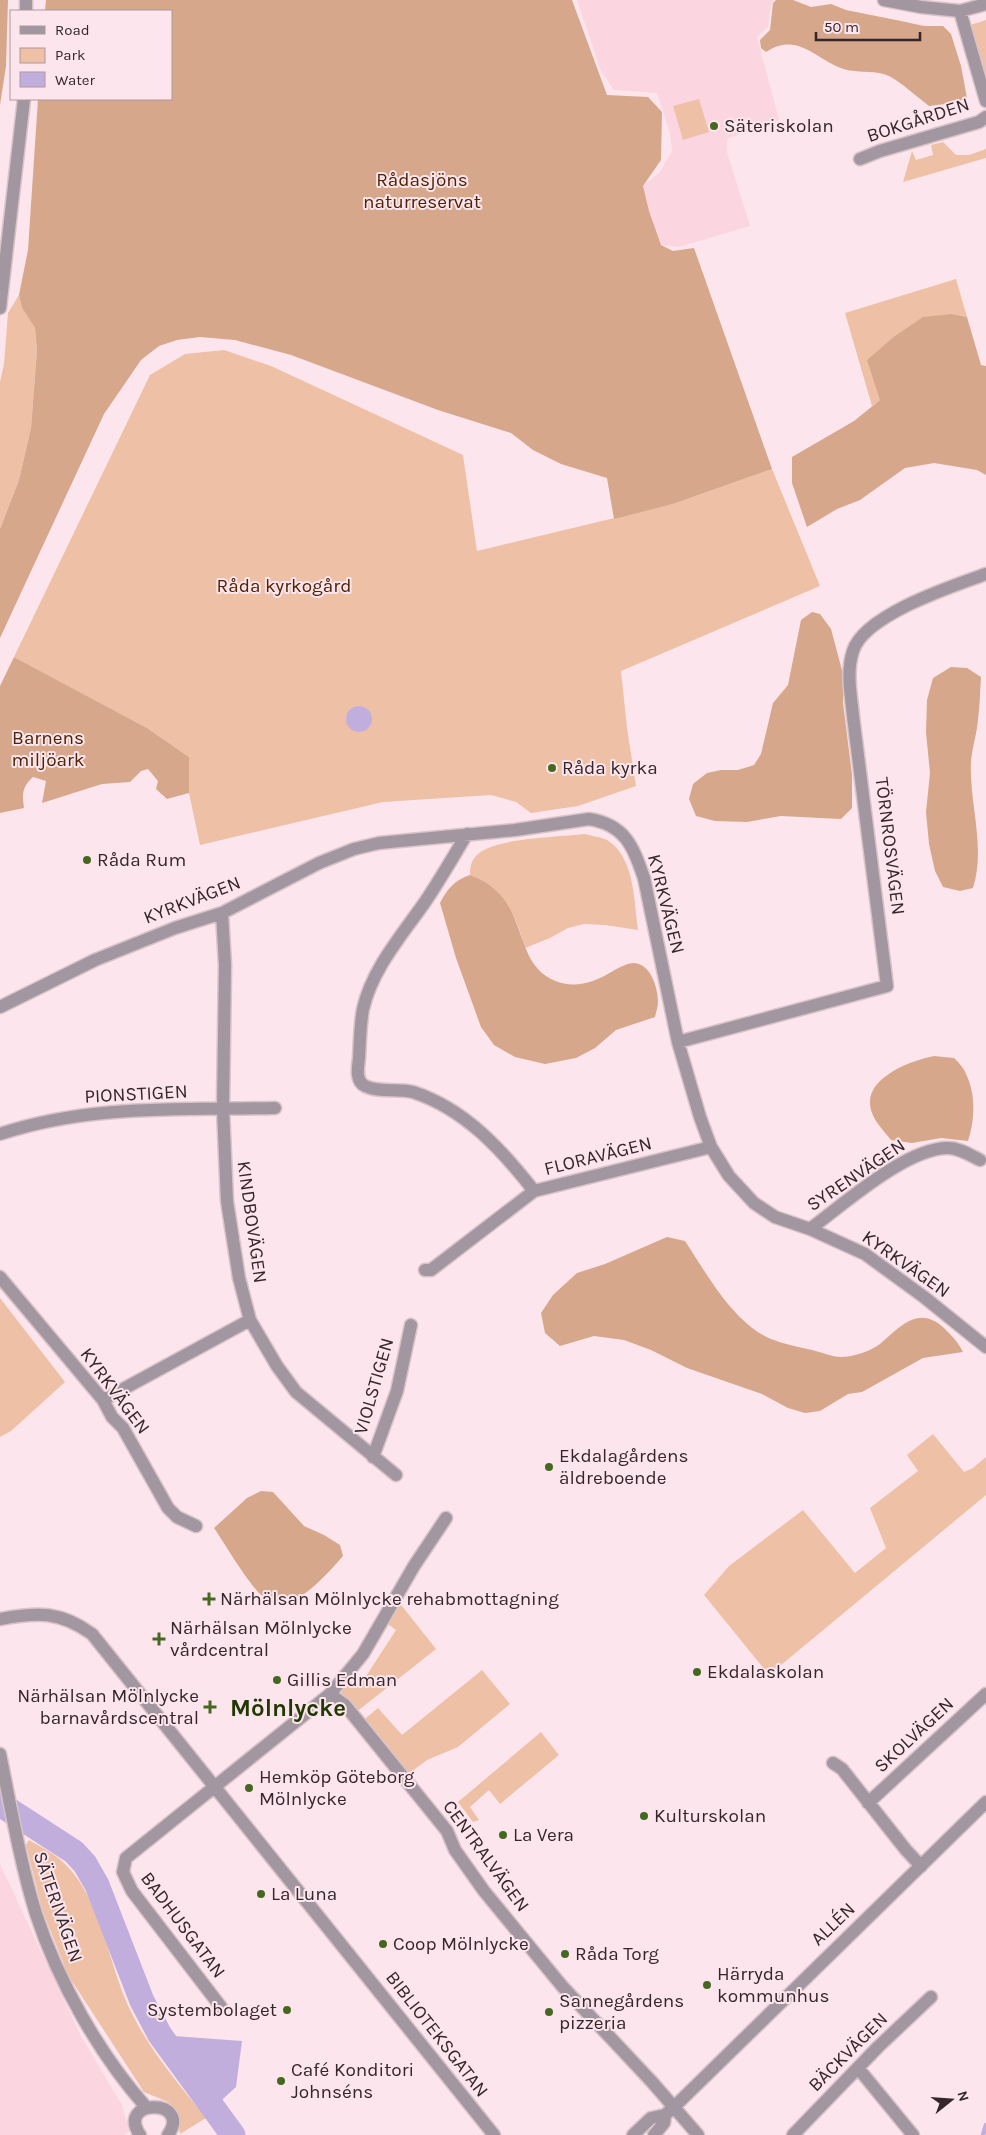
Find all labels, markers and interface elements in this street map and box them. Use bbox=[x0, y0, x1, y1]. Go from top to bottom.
legend bbox=[10, 10, 172, 100]
scale bar bbox=[816, 10, 920, 42]
text: 50 m bbox=[824, 18, 859, 36]
text: Road bbox=[55, 21, 90, 39]
text: Park bbox=[55, 46, 85, 64]
text: Water bbox=[55, 71, 96, 89]
street label: BOKGÅRDEN bbox=[864, 93, 972, 147]
place label: Säteriskolan bbox=[724, 115, 834, 137]
marker: Säteriskolan bbox=[708, 120, 720, 132]
park label: Rådasjöns naturreservat bbox=[363, 169, 481, 213]
park label: Råda kyrkogård bbox=[217, 575, 351, 597]
park label: Barnens miljöark bbox=[11, 727, 85, 771]
place label: Råda kyrka bbox=[562, 757, 658, 779]
marker: Råda kyrka bbox=[546, 762, 558, 774]
street label: TÖRNROSVÄGEN bbox=[871, 776, 909, 916]
place label: Råda Rum bbox=[97, 849, 186, 871]
street label: KYRKVÄGEN bbox=[643, 852, 689, 956]
marker: Råda Rum bbox=[81, 854, 93, 866]
street label: KYRKVÄGEN bbox=[140, 871, 244, 929]
street label: PIONSTIGEN bbox=[84, 1080, 188, 1108]
street label: FLORAVÄGEN bbox=[542, 1132, 654, 1180]
street label: SYRENVÄGEN bbox=[803, 1134, 909, 1216]
street label: KINDBOVÄGEN bbox=[233, 1159, 271, 1285]
street label: KYRKVÄGEN bbox=[858, 1226, 954, 1302]
street label: VIOLSTIGEN bbox=[350, 1335, 398, 1437]
street label: KYRKVÄGEN bbox=[76, 1344, 154, 1438]
place label: Ekdalagårdens äldreboende bbox=[559, 1445, 688, 1489]
marker: Ekdalagårdens äldreboende bbox=[543, 1461, 555, 1473]
place label: Närhälsan Mölnlycke rehabmottagning bbox=[220, 1588, 559, 1610]
marker: Närhälsan Mölnlycke rehabmottagning bbox=[202, 1592, 216, 1606]
place label: Närhälsan Mölnlycke vårdcentral bbox=[170, 1617, 352, 1661]
marker: Närhälsan Mölnlycke vårdcentral bbox=[152, 1632, 166, 1646]
place label: Ekdalaskolan bbox=[707, 1661, 824, 1683]
marker: Ekdalaskolan bbox=[691, 1666, 703, 1678]
place label: Gillis Edman bbox=[287, 1669, 397, 1691]
marker: Gillis Edman bbox=[271, 1674, 283, 1686]
place label: Närhälsan Mölnlycke barnavårdscentral bbox=[17, 1685, 199, 1729]
street label: SKOLVÄGEN bbox=[870, 1693, 958, 1777]
district label: Mölnlycke bbox=[230, 1694, 346, 1722]
marker: Närhälsan Mölnlycke barnavårdscentral bbox=[203, 1700, 217, 1714]
place label: Hemköp Göteborg Mölnlycke bbox=[259, 1766, 415, 1810]
marker: Hemköp Göteborg Mölnlycke bbox=[243, 1782, 255, 1794]
street label: CENTRALVÄGEN bbox=[438, 1796, 534, 1916]
place label: Kulturskolan bbox=[654, 1805, 766, 1827]
marker: Kulturskolan bbox=[638, 1810, 650, 1822]
place label: La Vera bbox=[513, 1824, 574, 1846]
marker: La Vera bbox=[497, 1829, 509, 1841]
street label: SÄTERIVÄGEN bbox=[29, 1849, 87, 1965]
street label: BADHUSGATAN bbox=[136, 1868, 230, 1982]
place label: La Luna bbox=[271, 1883, 337, 1905]
marker: La Luna bbox=[255, 1888, 267, 1900]
street label: ALLÉN bbox=[806, 1897, 859, 1950]
place label: Coop Mölnlycke bbox=[393, 1933, 529, 1955]
marker: Coop Mölnlycke bbox=[377, 1938, 389, 1950]
place label: Råda Torg bbox=[575, 1943, 659, 1965]
marker: Råda Torg bbox=[559, 1948, 571, 1960]
place label: Härryda kommunhus bbox=[717, 1963, 830, 2007]
street label: BIBLIOTEKSGATAN bbox=[381, 1967, 493, 2101]
marker: Härryda kommunhus bbox=[701, 1979, 713, 1991]
place label: Sannegårdens pizzeria bbox=[559, 1990, 684, 2034]
place label: Systembolaget bbox=[147, 1999, 277, 2021]
marker: Systembolaget bbox=[281, 2004, 293, 2016]
marker: Sannegårdens pizzeria bbox=[543, 2006, 555, 2018]
street label: BÄCKVÄGEN bbox=[804, 2008, 892, 2096]
place label: Café Konditori Johnséns bbox=[291, 2059, 414, 2103]
marker: Café Konditori Johnséns bbox=[275, 2075, 287, 2087]
north arrow bbox=[926, 2075, 976, 2125]
text: N bbox=[953, 2089, 973, 2104]

